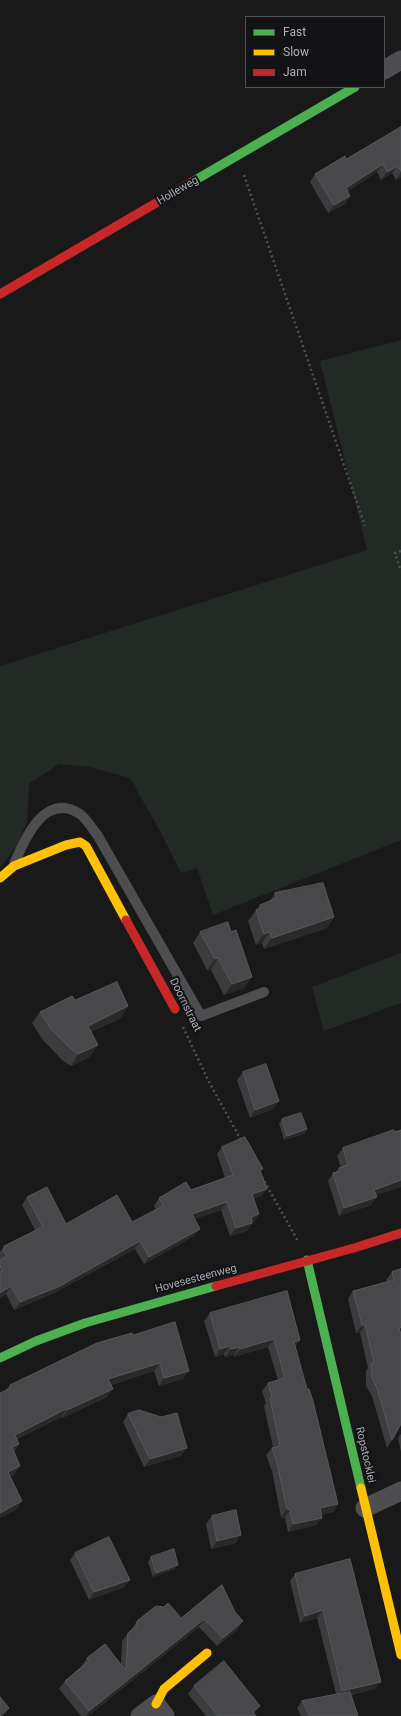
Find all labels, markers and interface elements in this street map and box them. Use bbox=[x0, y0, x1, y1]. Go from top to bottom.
legend bbox=[245, 16, 385, 88]
text: Fast bbox=[283, 25, 306, 39]
text: Slow bbox=[283, 45, 309, 59]
text: Jam bbox=[283, 65, 307, 79]
street label: Holleweg bbox=[155, 174, 201, 208]
street label: Doornstraat bbox=[166, 976, 204, 1034]
street label: Hovesesteenweg bbox=[154, 1262, 238, 1296]
street label: Ropstocklei bbox=[352, 1426, 378, 1484]

